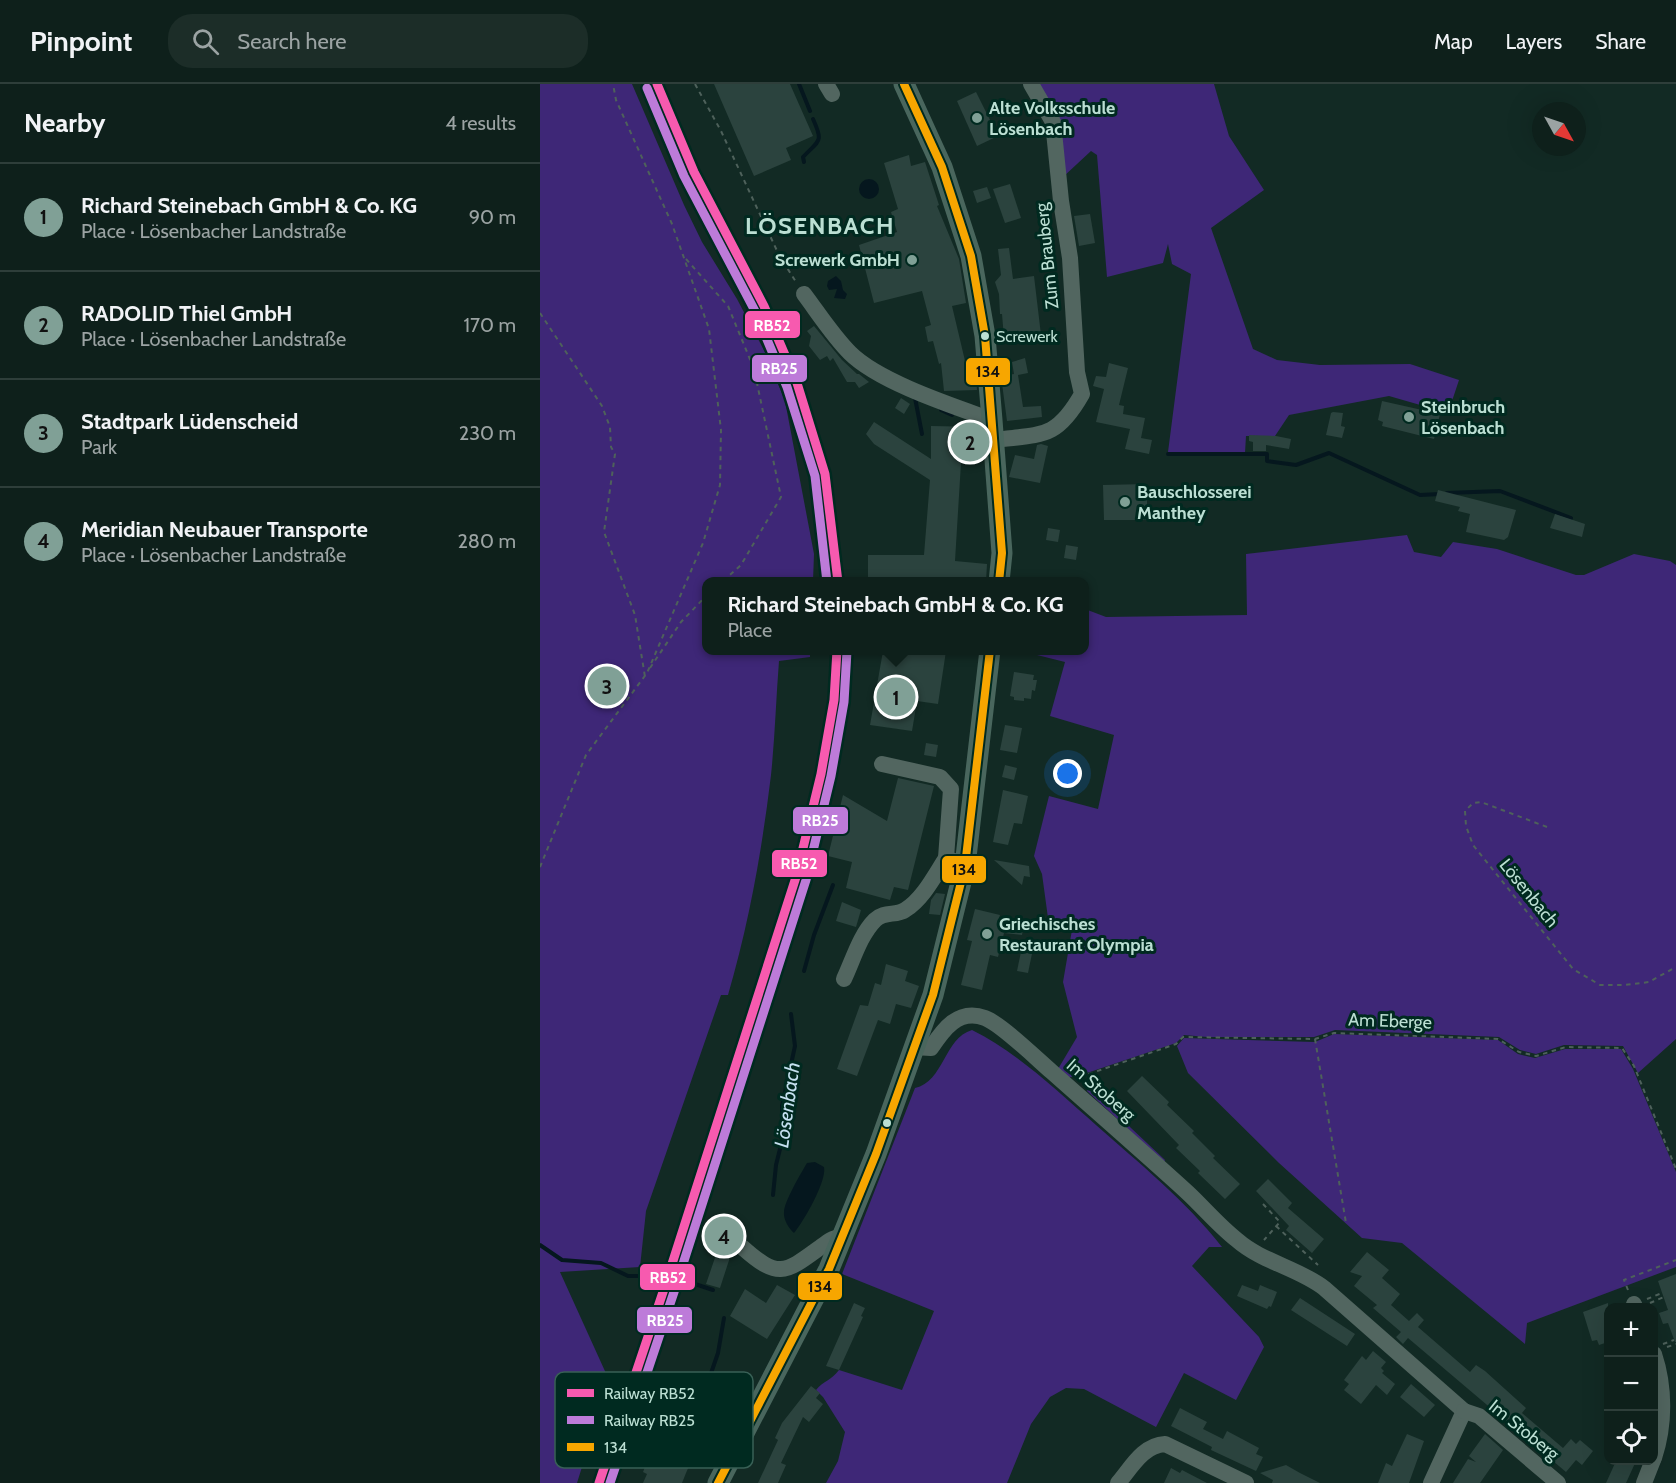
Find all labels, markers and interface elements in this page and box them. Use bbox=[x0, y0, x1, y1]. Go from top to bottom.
search box bbox=[168, 14, 588, 68]
text: Pinpoint bbox=[30, 24, 132, 58]
icon: search bbox=[189, 25, 222, 58]
text: Search here bbox=[237, 28, 347, 55]
text: Map bbox=[1434, 29, 1473, 54]
text: Layers bbox=[1506, 29, 1562, 54]
text: Share bbox=[1595, 29, 1646, 54]
place label: Alte Volksschule Lösenbach bbox=[989, 97, 1115, 140]
north arrow bbox=[1532, 102, 1586, 156]
text: Nearby bbox=[24, 107, 105, 139]
text: 4 results bbox=[445, 111, 516, 135]
marker: Alte Volksschule Lösenbach bbox=[970, 111, 984, 125]
text: Richard Steinebach GmbH & Co. KG bbox=[81, 192, 417, 219]
street label: Zum Brauberg bbox=[1030, 201, 1064, 310]
text: 1 bbox=[40, 205, 47, 229]
text: 90 m bbox=[469, 205, 516, 229]
district label: LÖSENBACH bbox=[745, 211, 895, 240]
text: Place · Lösenbacher Landstraße bbox=[81, 219, 346, 243]
place label: Screwerk GmbH bbox=[775, 249, 900, 271]
marker: Screwerk GmbH bbox=[905, 253, 919, 267]
text: RADOLID Thiel GmbH bbox=[81, 300, 292, 327]
line badge: RB52 bbox=[744, 310, 801, 339]
text: 2 bbox=[38, 313, 49, 337]
text: 170 m bbox=[464, 313, 516, 337]
text: RB52 bbox=[753, 316, 791, 335]
text: Place · Lösenbacher Landstraße bbox=[81, 327, 346, 351]
place label: Screwerk bbox=[996, 327, 1058, 346]
marker: Screwerk bbox=[979, 330, 991, 342]
line badge: RB25 bbox=[751, 354, 808, 383]
line badge: 134 bbox=[965, 357, 1011, 386]
text: RB25 bbox=[760, 359, 798, 378]
text: 134 bbox=[976, 362, 1000, 381]
place label: Steinbruch Lösenbach bbox=[1421, 396, 1505, 439]
text: Stadtpark Lüdenscheid bbox=[81, 408, 298, 435]
marker: Steinbruch Lösenbach bbox=[1402, 410, 1416, 424]
pin: 2 bbox=[950, 420, 990, 464]
text: 3 bbox=[38, 421, 49, 445]
text: 230 m bbox=[459, 421, 516, 445]
text: Park bbox=[81, 435, 117, 459]
place label: Bauschlosserei Manthey bbox=[1137, 481, 1252, 524]
marker: Bauschlosserei Manthey bbox=[1118, 495, 1132, 509]
text: Meridian Neubauer Transporte bbox=[81, 516, 368, 543]
text: 4 bbox=[37, 529, 50, 553]
text: 280 m bbox=[457, 529, 516, 553]
text: Place · Lösenbacher Landstraße bbox=[81, 543, 346, 567]
popup bbox=[702, 577, 1089, 655]
text: Richard Steinebach GmbH & Co. KG bbox=[727, 591, 1064, 618]
text: Place bbox=[727, 618, 772, 642]
pin: 3 bbox=[588, 664, 626, 708]
pin: 1 bbox=[876, 674, 916, 720]
your location bbox=[1053, 759, 1082, 788]
line badge: RB25 bbox=[792, 806, 849, 835]
text: RB25 bbox=[801, 811, 839, 830]
line badge: RB52 bbox=[771, 849, 828, 878]
text: RB52 bbox=[780, 854, 818, 873]
street label: Lösenbach bbox=[1495, 854, 1563, 932]
line badge: 134 bbox=[941, 855, 987, 884]
text: 134 bbox=[952, 860, 976, 879]
place label: Griechisches Restaurant Olympia bbox=[999, 913, 1154, 956]
marker: Griechisches Restaurant Olympia bbox=[980, 927, 994, 941]
street label: Am Eberge bbox=[1348, 1009, 1432, 1033]
street label: Im Stoberg bbox=[1062, 1054, 1141, 1127]
water label: Lösenbach bbox=[769, 1061, 805, 1149]
unlabelled marker bbox=[881, 1117, 893, 1129]
pin: 4 bbox=[704, 1214, 744, 1258]
line badge: RB52 bbox=[639, 1263, 696, 1291]
text: RB52 bbox=[649, 1268, 687, 1287]
line badge: 134 bbox=[797, 1272, 843, 1301]
text: 134 bbox=[808, 1277, 832, 1296]
map controls bbox=[1604, 1303, 1658, 1465]
button: + bbox=[1604, 1303, 1658, 1357]
line badge: RB25 bbox=[636, 1306, 693, 1334]
text: RB25 bbox=[646, 1311, 684, 1330]
button: − bbox=[1604, 1357, 1658, 1411]
legend bbox=[555, 1372, 753, 1468]
text: Railway RB52 bbox=[604, 1384, 695, 1403]
street label: Im Stoberg bbox=[1484, 1395, 1564, 1466]
text: Railway RB25 bbox=[604, 1411, 695, 1430]
button: locate bbox=[1604, 1411, 1658, 1465]
text: 134 bbox=[604, 1438, 627, 1457]

